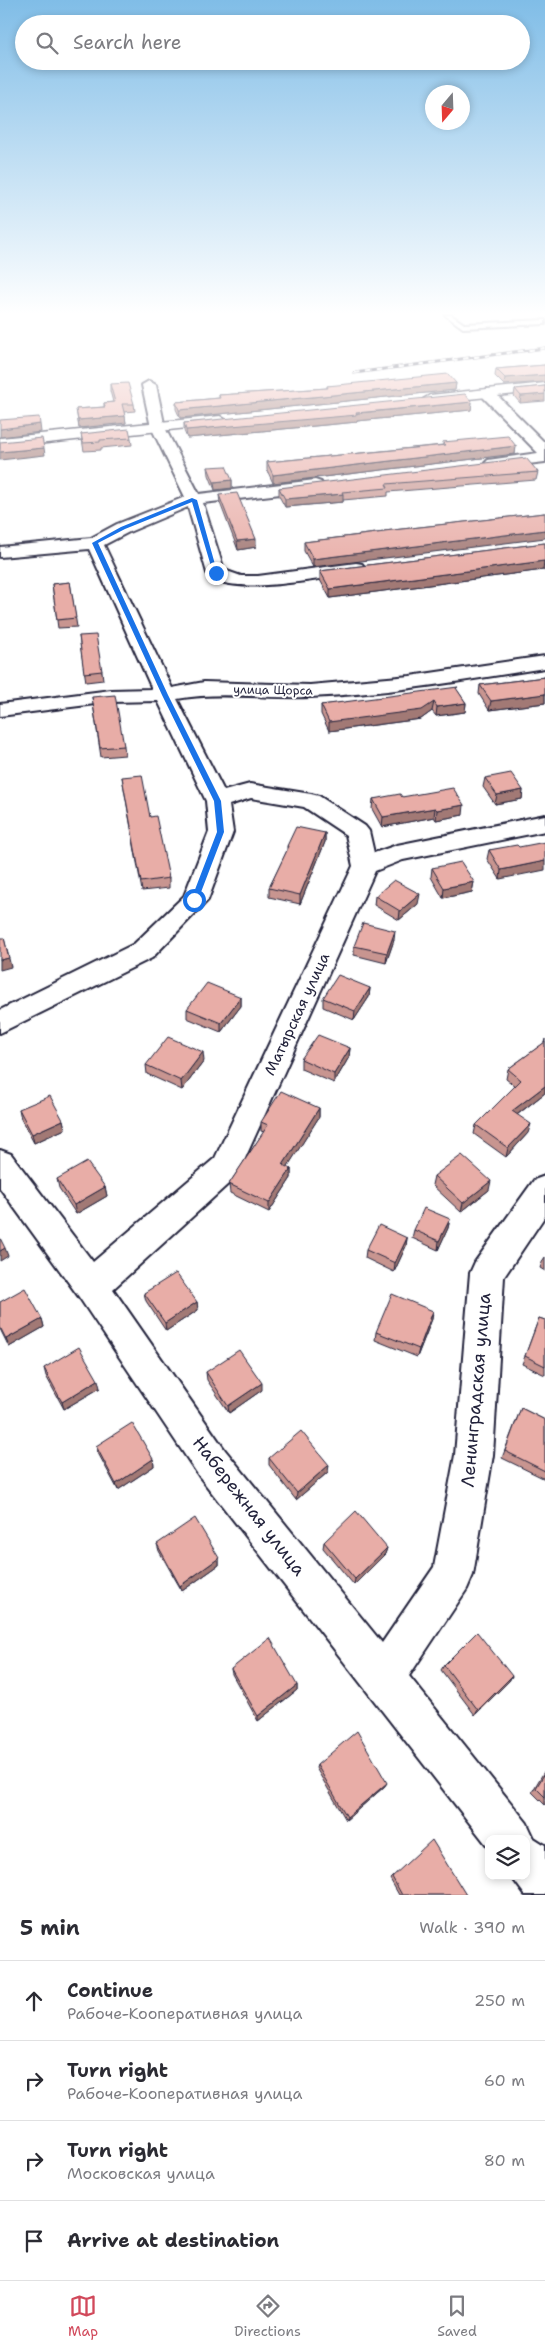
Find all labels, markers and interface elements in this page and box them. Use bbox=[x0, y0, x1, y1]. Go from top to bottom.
search box bbox=[15, 15, 530, 70]
icon: search bbox=[33, 29, 61, 57]
text: Search here bbox=[73, 30, 182, 55]
north arrow bbox=[425, 85, 470, 130]
route end bbox=[205, 562, 228, 585]
street label: улица Щорса bbox=[233, 681, 313, 699]
route start bbox=[183, 889, 206, 912]
street label: Матырская улица bbox=[260, 949, 335, 1079]
street label: Ленинградская улица bbox=[456, 1292, 496, 1488]
street label: Набережная улица bbox=[187, 1431, 311, 1581]
map controls bbox=[485, 1835, 530, 1880]
button: layers bbox=[485, 1835, 530, 1880]
text: 5 min bbox=[20, 1914, 80, 1942]
text: Walk · 390 m bbox=[419, 1917, 525, 1938]
text: Continue bbox=[67, 1978, 153, 2003]
icon: ahead bbox=[20, 1987, 48, 2015]
text: 250 m bbox=[474, 1990, 525, 2011]
text: Рабоче-Кооперативная улица bbox=[67, 2003, 302, 2024]
text: Turn right bbox=[67, 2058, 168, 2083]
icon: right bbox=[20, 2067, 48, 2095]
text: 60 m bbox=[484, 2070, 525, 2091]
text: Рабоче-Кооперативная улица bbox=[67, 2083, 302, 2104]
text: Turn right bbox=[67, 2138, 168, 2163]
icon: right bbox=[20, 2147, 48, 2175]
text: 80 m bbox=[484, 2150, 525, 2171]
text: Московская улица bbox=[67, 2163, 215, 2184]
icon: arrive bbox=[20, 2227, 48, 2255]
text: Arrive at destination bbox=[67, 2228, 279, 2253]
tab: Map bbox=[68, 2292, 98, 2340]
tab: Directions bbox=[234, 2292, 301, 2340]
tab: Saved bbox=[437, 2292, 477, 2340]

